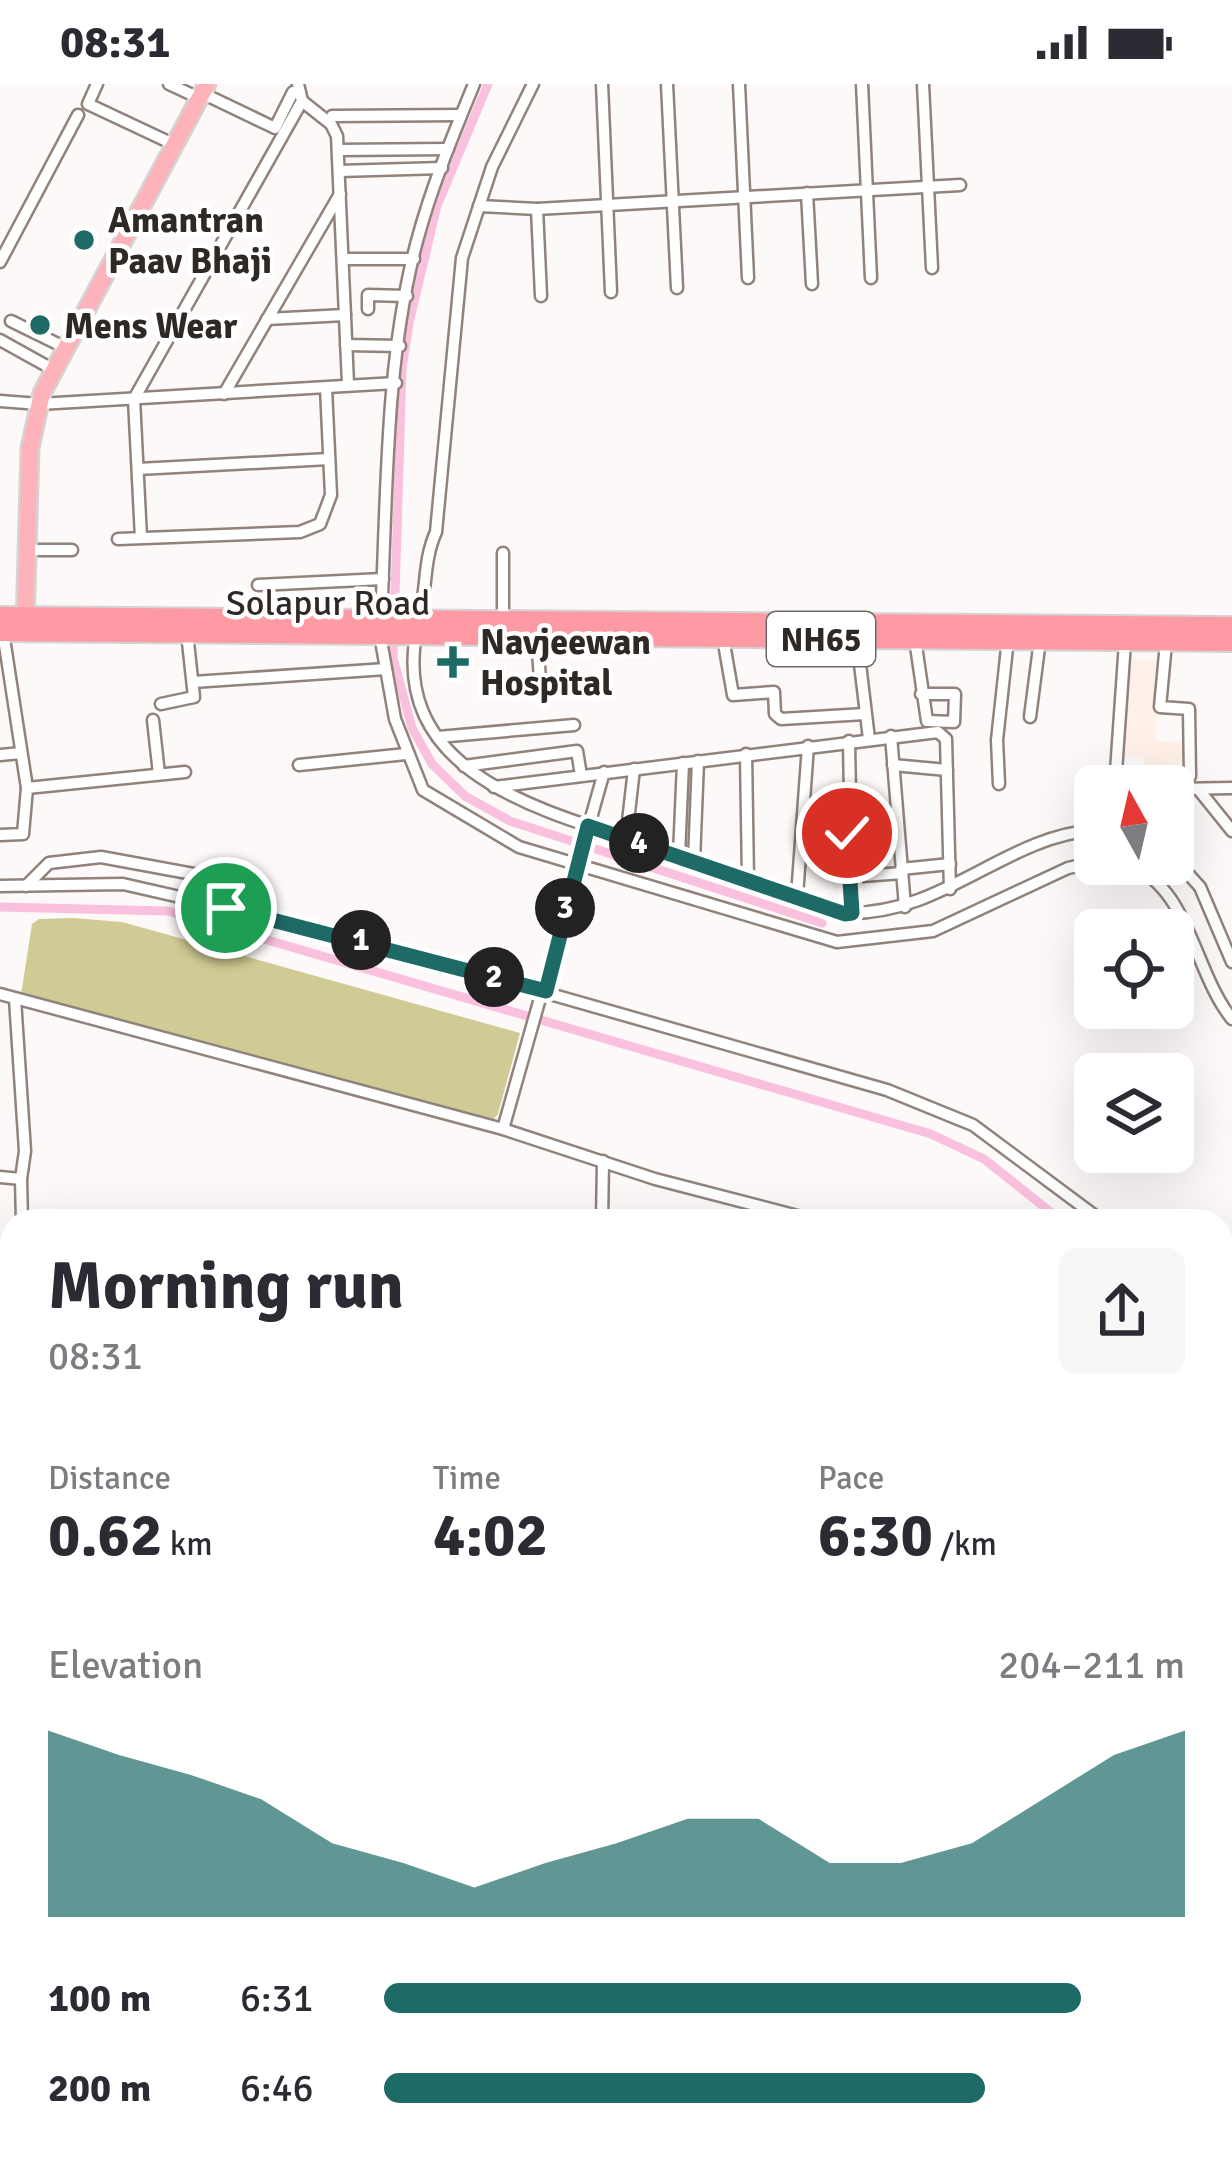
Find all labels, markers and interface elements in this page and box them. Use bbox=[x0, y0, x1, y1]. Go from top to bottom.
text: 08:31 bbox=[60, 15, 170, 70]
place label: Amantran Paav Bhaji bbox=[108, 198, 272, 284]
marker: Amantran Paav Bhaji bbox=[71, 227, 97, 253]
place label: Mens Wear bbox=[64, 304, 238, 349]
marker: Mens Wear bbox=[27, 312, 53, 338]
street label: Solapur Road bbox=[226, 581, 430, 626]
road number: NH65 bbox=[767, 612, 875, 666]
place label: Navjeewan Hospital bbox=[480, 620, 651, 706]
marker: Navjeewan Hospital bbox=[437, 646, 469, 678]
north arrow bbox=[1074, 765, 1194, 885]
map controls bbox=[1074, 765, 1194, 1173]
pin bbox=[796, 782, 898, 884]
icon: check bbox=[814, 800, 880, 866]
pin: 4 bbox=[609, 813, 669, 873]
text: 4 bbox=[630, 822, 648, 863]
pin bbox=[175, 857, 277, 959]
icon: arrive bbox=[193, 875, 259, 941]
pin: 3 bbox=[535, 878, 595, 938]
text: 3 bbox=[556, 887, 574, 928]
button: locate bbox=[1074, 909, 1194, 1029]
pin: 1 bbox=[331, 910, 391, 970]
text: 1 bbox=[352, 919, 370, 960]
pin: 2 bbox=[464, 947, 524, 1007]
text: 2 bbox=[485, 956, 503, 997]
button: layers bbox=[1074, 1053, 1194, 1173]
text: Morning run bbox=[48, 1246, 404, 1327]
button: share bbox=[1059, 1248, 1185, 1374]
text: 08:31 bbox=[48, 1332, 143, 1380]
text: Distance bbox=[48, 1458, 171, 1499]
text: Time bbox=[433, 1458, 501, 1499]
text: Pace bbox=[818, 1458, 884, 1499]
text: 0.62 bbox=[48, 1499, 162, 1573]
text: 4:02 bbox=[433, 1499, 548, 1573]
text: 6:30 bbox=[818, 1499, 933, 1573]
text: km bbox=[162, 1524, 213, 1565]
text: /km bbox=[933, 1524, 997, 1565]
text: Elevation bbox=[48, 1641, 203, 1689]
text: 204–211 m bbox=[998, 1641, 1185, 1689]
text: 100 m bbox=[48, 1974, 151, 2022]
text: 6:31 bbox=[240, 1974, 314, 2022]
text: 200 m bbox=[48, 2064, 151, 2112]
text: 6:46 bbox=[240, 2064, 314, 2112]

